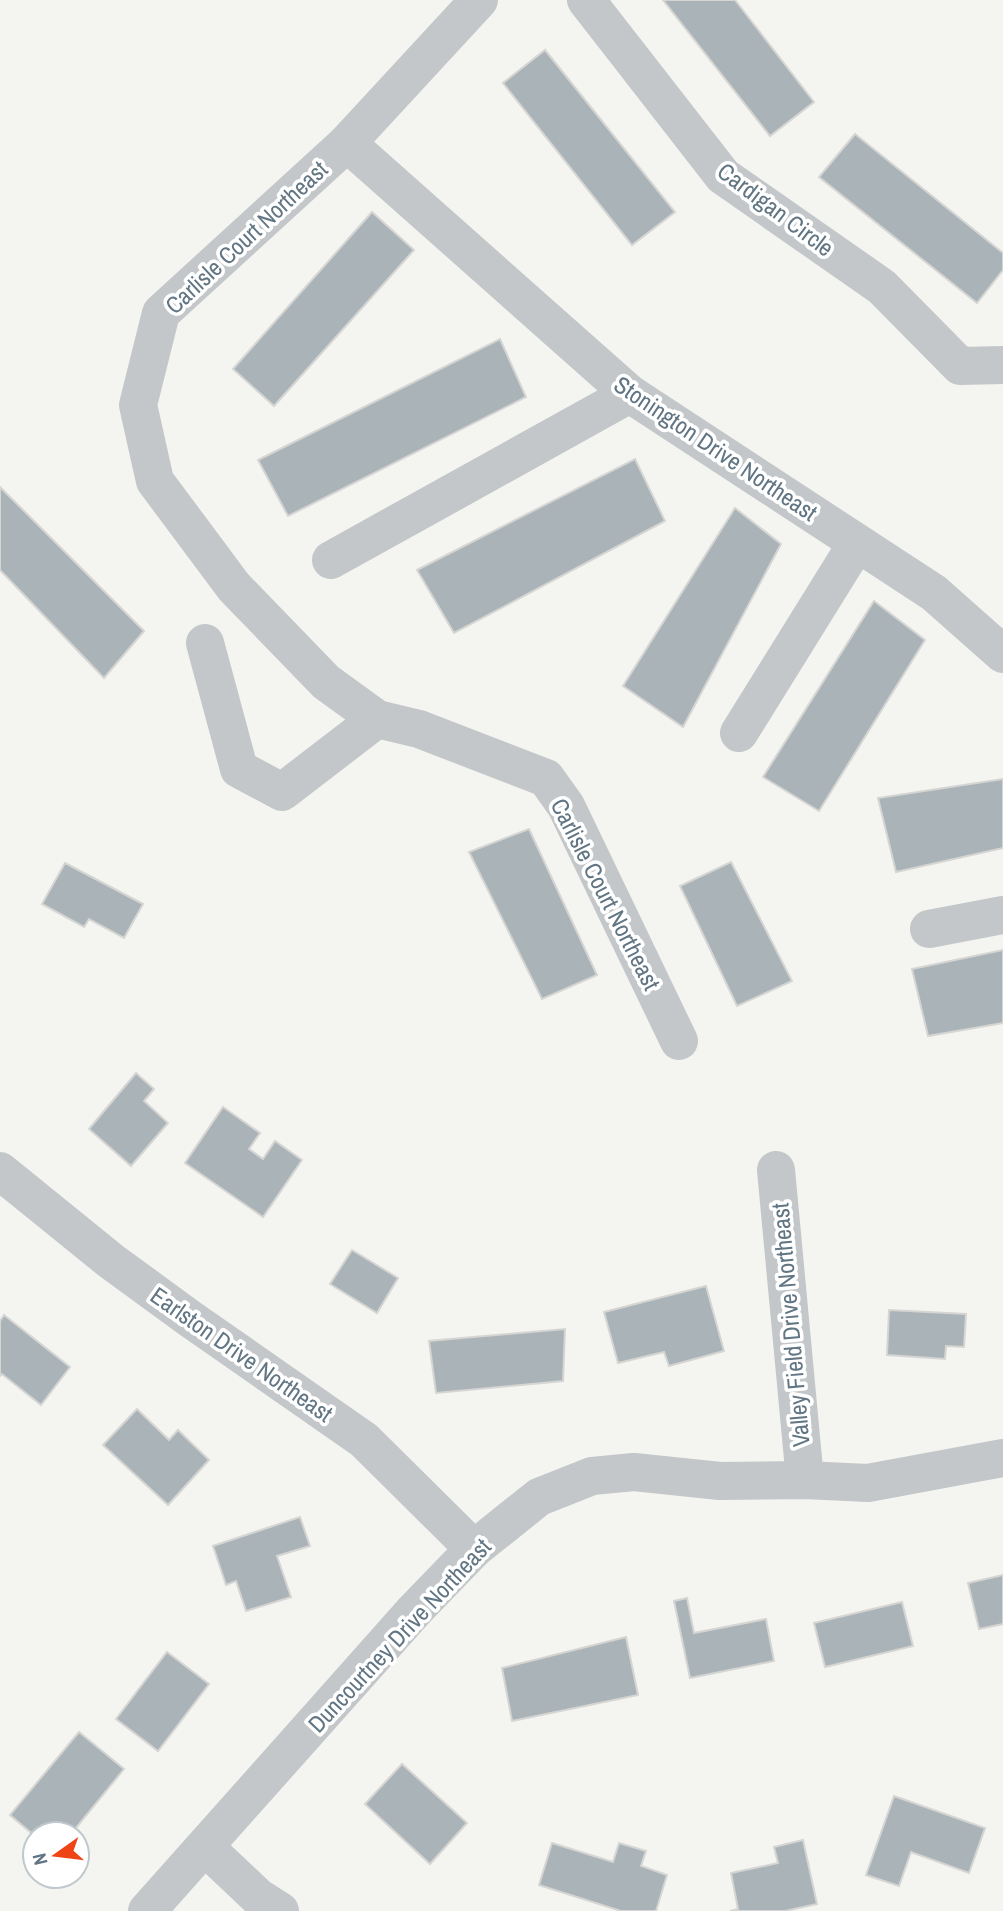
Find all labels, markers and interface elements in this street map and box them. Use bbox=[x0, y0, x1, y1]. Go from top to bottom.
street label: Carlisle Court Northeast bbox=[158, 153, 334, 321]
street label: Cardigan Circle bbox=[711, 155, 841, 263]
street label: Stonington Drive Northeast bbox=[608, 368, 824, 528]
street label: Carlisle Court Northeast bbox=[544, 793, 668, 996]
street label: Valley Field Drive Northeast bbox=[763, 1201, 817, 1448]
street label: Earlston Drive Northeast bbox=[145, 1279, 340, 1429]
street label: Duncourtney Drive Northeast bbox=[300, 1531, 498, 1739]
north arrow bbox=[21, 1820, 91, 1890]
text: N bbox=[26, 1851, 53, 1868]

